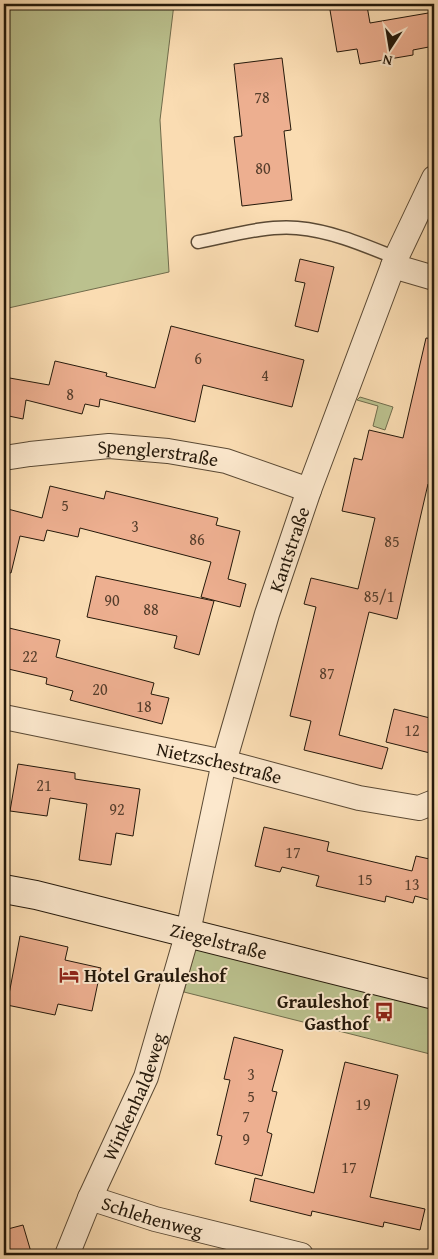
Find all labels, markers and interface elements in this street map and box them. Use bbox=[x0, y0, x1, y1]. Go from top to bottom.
north arrow bbox=[366, 22, 416, 72]
text: N bbox=[380, 50, 394, 71]
house number: 78 bbox=[254, 85, 270, 109]
house number: 80 bbox=[255, 156, 271, 180]
house number: 6 bbox=[194, 346, 202, 370]
house number: 4 bbox=[261, 363, 269, 387]
house number: 8 bbox=[66, 382, 74, 406]
street label: Spenglerstraße bbox=[96, 432, 221, 473]
house number: 5 bbox=[61, 493, 69, 517]
street label: Kantstraße bbox=[261, 503, 316, 596]
house number: 3 bbox=[131, 514, 139, 538]
house number: 86 bbox=[189, 527, 205, 551]
house number: 85 bbox=[384, 529, 400, 553]
house number: 85/1 bbox=[364, 584, 394, 608]
house number: 90 bbox=[104, 588, 120, 612]
house number: 88 bbox=[143, 597, 159, 621]
house number: 22 bbox=[22, 644, 38, 668]
house number: 87 bbox=[319, 661, 335, 685]
house number: 20 bbox=[92, 677, 108, 701]
house number: 18 bbox=[136, 694, 152, 718]
house number: 12 bbox=[404, 718, 420, 742]
street label: Nietzschestraße bbox=[154, 735, 285, 791]
house number: 21 bbox=[36, 773, 52, 797]
house number: 92 bbox=[109, 797, 125, 821]
house number: 17 bbox=[285, 840, 301, 864]
house number: 15 bbox=[357, 867, 373, 891]
house number: 13 bbox=[404, 872, 420, 896]
street label: Ziegelstraße bbox=[167, 915, 270, 967]
place label: Hotel Grauleshof bbox=[84, 961, 228, 989]
hotel icon: Hotel Grauleshof bbox=[58, 964, 80, 986]
place label: Grauleshof Gasthof bbox=[277, 987, 371, 1037]
bus stop icon: Grauleshof Gasthof bbox=[373, 1001, 395, 1023]
street label: Winkenhaldeweg bbox=[95, 1029, 172, 1166]
house number: 3 bbox=[247, 1062, 255, 1086]
house number: 5 bbox=[247, 1084, 255, 1108]
house number: 19 bbox=[355, 1092, 371, 1116]
house number: 7 bbox=[242, 1104, 250, 1128]
house number: 9 bbox=[242, 1127, 250, 1151]
house number: 17 bbox=[341, 1155, 357, 1179]
street label: Schlehenweg bbox=[98, 1189, 206, 1244]

